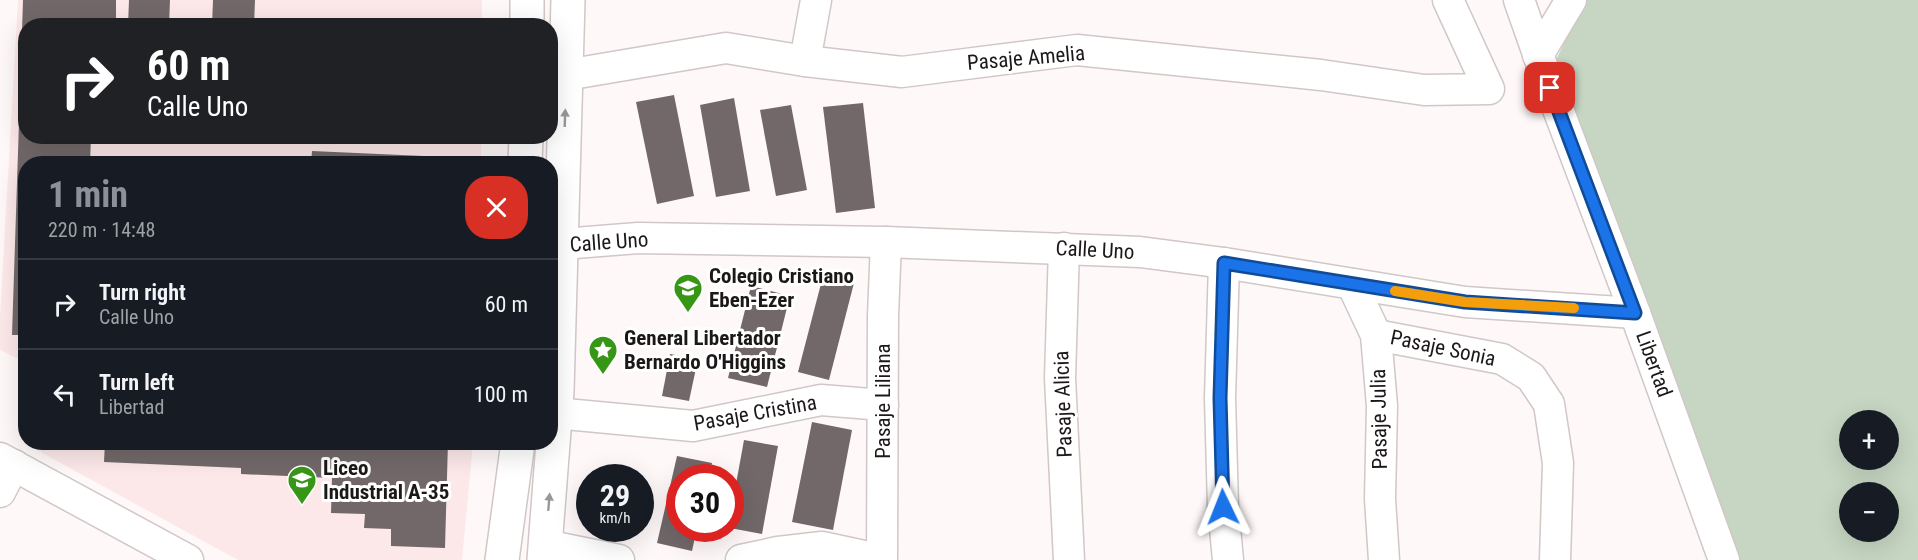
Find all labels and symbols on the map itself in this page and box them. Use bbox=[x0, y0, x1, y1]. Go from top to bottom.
street label: Pasaje Amelia bbox=[966, 41, 1086, 75]
pin bbox=[1524, 62, 1575, 113]
one-way arrow bbox=[560, 109, 569, 128]
street label: Calle Uno bbox=[569, 227, 649, 257]
street label: Calle Uno bbox=[1055, 236, 1135, 264]
place label: Colegio Cristiano Eben-Ezer bbox=[709, 264, 854, 312]
school or university icon: Colegio Cristiano Eben-Ezer bbox=[672, 272, 704, 314]
street label: Pasaje Sonia bbox=[1388, 325, 1498, 371]
place label: General Libertador Bernardo O'Higgins bbox=[624, 326, 786, 374]
street label: Libertad bbox=[1631, 328, 1677, 400]
place icon: General Libertador Bernardo O'Higgins bbox=[587, 334, 619, 376]
street label: Pasaje Liliana bbox=[871, 343, 895, 459]
street label: Pasaje Alicia bbox=[1049, 350, 1077, 458]
street label: Pasaje Julia bbox=[1366, 369, 1392, 469]
street label: Pasaje Cristina bbox=[692, 390, 818, 436]
place label: Liceo Industrial A-35 bbox=[323, 456, 449, 504]
school or university icon: Liceo Industrial A-35 bbox=[286, 464, 318, 506]
speed limit sign: 30 bbox=[666, 464, 744, 542]
position arrow bbox=[1191, 475, 1255, 539]
one-way arrow bbox=[544, 492, 554, 511]

